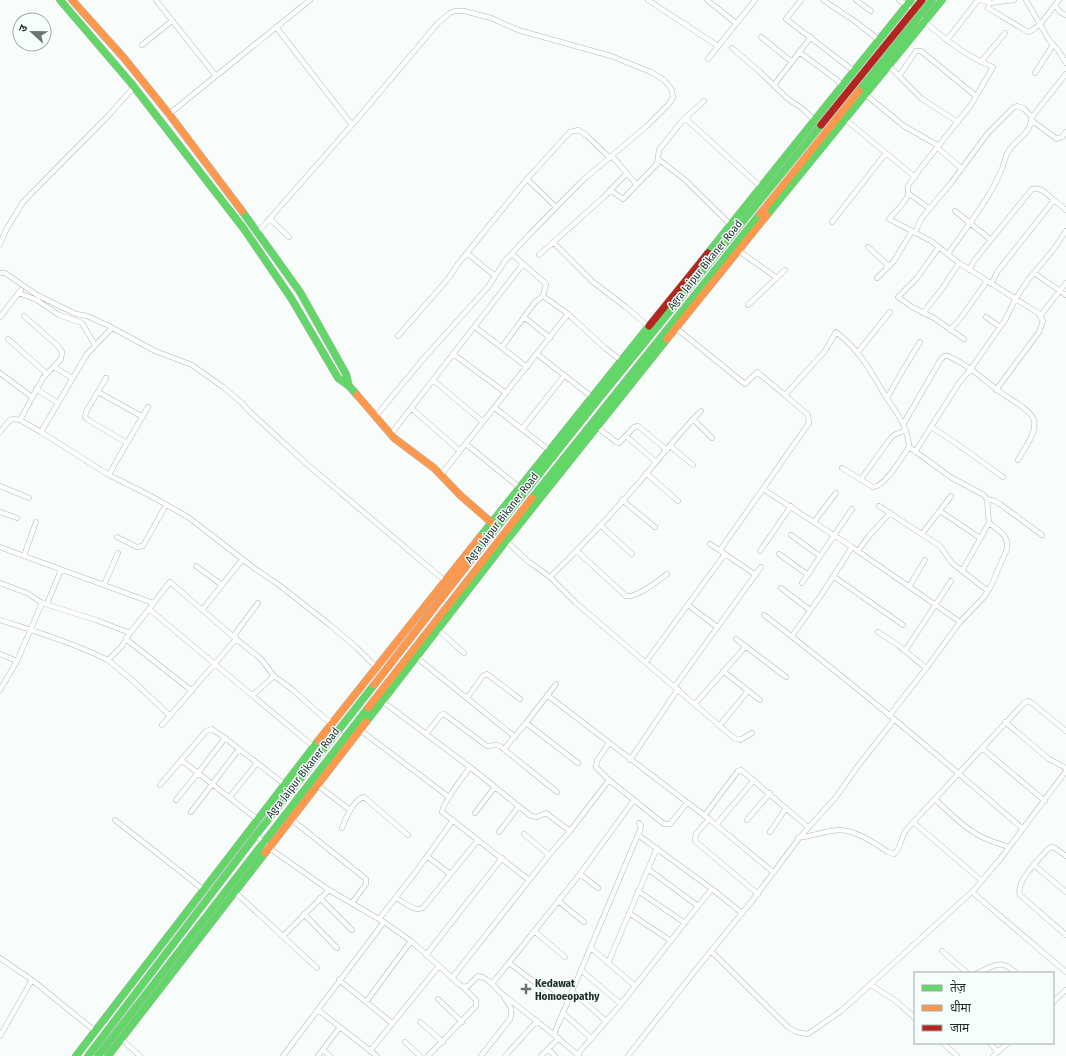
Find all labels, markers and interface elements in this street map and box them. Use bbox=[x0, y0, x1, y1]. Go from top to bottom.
north arrow bbox=[12, 12, 52, 52]
text: उ bbox=[16, 23, 31, 34]
street label: Agra Jaipur Bikaner Road bbox=[665, 218, 745, 312]
street label: Agra Jaipur Bikaner Road bbox=[463, 470, 541, 566]
street label: Agra Jaipur Bikaner Road bbox=[264, 725, 342, 821]
legend bbox=[914, 972, 1054, 1044]
place label: Kedawat Homoeopathy bbox=[535, 977, 600, 1003]
text: तेज़ bbox=[950, 980, 967, 995]
marker: Kedawat Homoeopathy bbox=[520, 983, 532, 995]
text: धीमा bbox=[950, 1000, 972, 1015]
text: जाम bbox=[950, 1021, 970, 1035]

